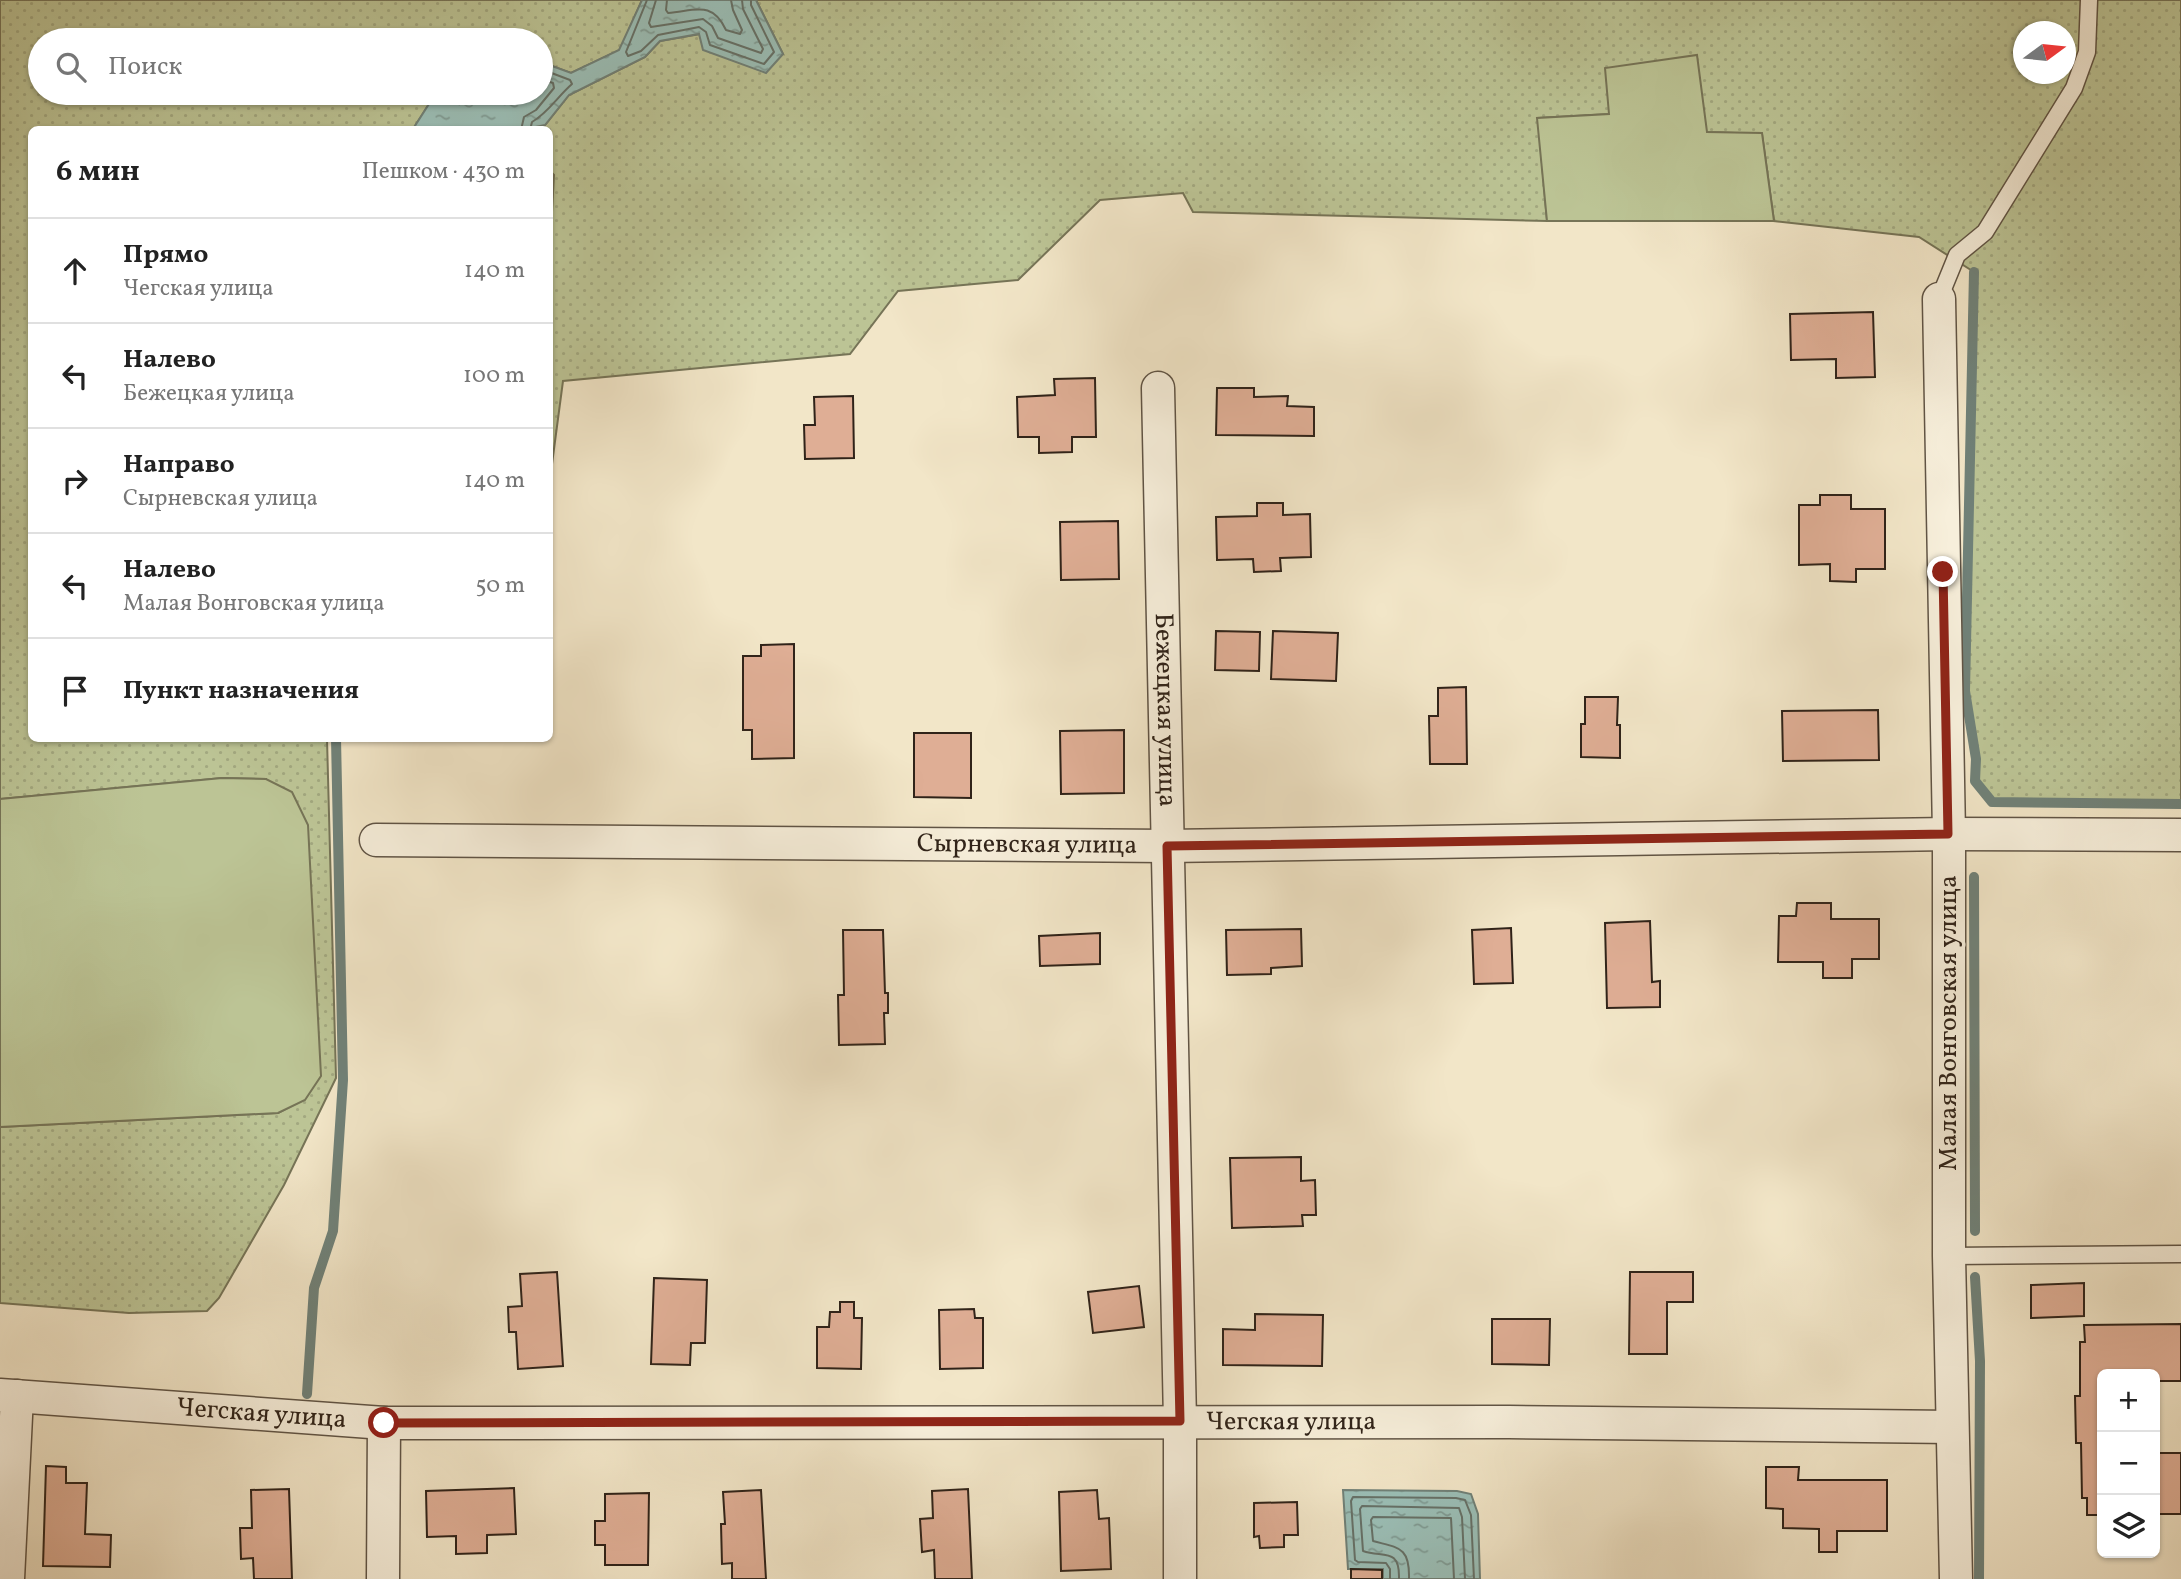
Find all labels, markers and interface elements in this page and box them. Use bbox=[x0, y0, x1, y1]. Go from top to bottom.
north arrow bbox=[2013, 21, 2076, 84]
search box bbox=[28, 28, 553, 105]
icon: search bbox=[52, 48, 90, 86]
text: Поиск bbox=[108, 49, 182, 85]
text: 6 мин bbox=[56, 151, 140, 193]
text: Пешком · 430 m bbox=[362, 156, 525, 188]
text: Прямо bbox=[123, 237, 208, 273]
icon: ahead bbox=[56, 252, 94, 290]
text: 140 m bbox=[464, 255, 525, 287]
text: Чегская улица bbox=[123, 273, 274, 305]
text: Налево bbox=[123, 342, 216, 378]
icon: left bbox=[56, 357, 94, 395]
text: 100 m bbox=[463, 360, 525, 392]
text: Бежецкая улица bbox=[123, 378, 295, 410]
text: Направо bbox=[123, 447, 235, 483]
icon: right bbox=[56, 462, 94, 500]
text: 140 m bbox=[464, 465, 525, 497]
text: Сырневская улица bbox=[123, 483, 318, 515]
text: Налево bbox=[123, 552, 216, 588]
route end bbox=[1927, 556, 1958, 587]
icon: left bbox=[56, 567, 94, 605]
text: 50 m bbox=[476, 570, 525, 602]
text: Малая Вонговская улица bbox=[123, 588, 385, 620]
street label: Бежецкая улица bbox=[1145, 612, 1185, 807]
icon: arrive bbox=[56, 672, 94, 710]
text: Пункт назначения bbox=[123, 673, 359, 709]
street label: Сырневская улица bbox=[917, 826, 1137, 864]
street label: Малая Вонговская улица bbox=[1931, 875, 1967, 1171]
map controls bbox=[2097, 1369, 2160, 1558]
button: + bbox=[2097, 1369, 2160, 1432]
street label: Чегская улица bbox=[175, 1390, 348, 1438]
street label: Чегская улица bbox=[1206, 1404, 1376, 1440]
route start bbox=[368, 1407, 399, 1438]
button: − bbox=[2097, 1432, 2160, 1495]
button: layers bbox=[2097, 1495, 2160, 1558]

